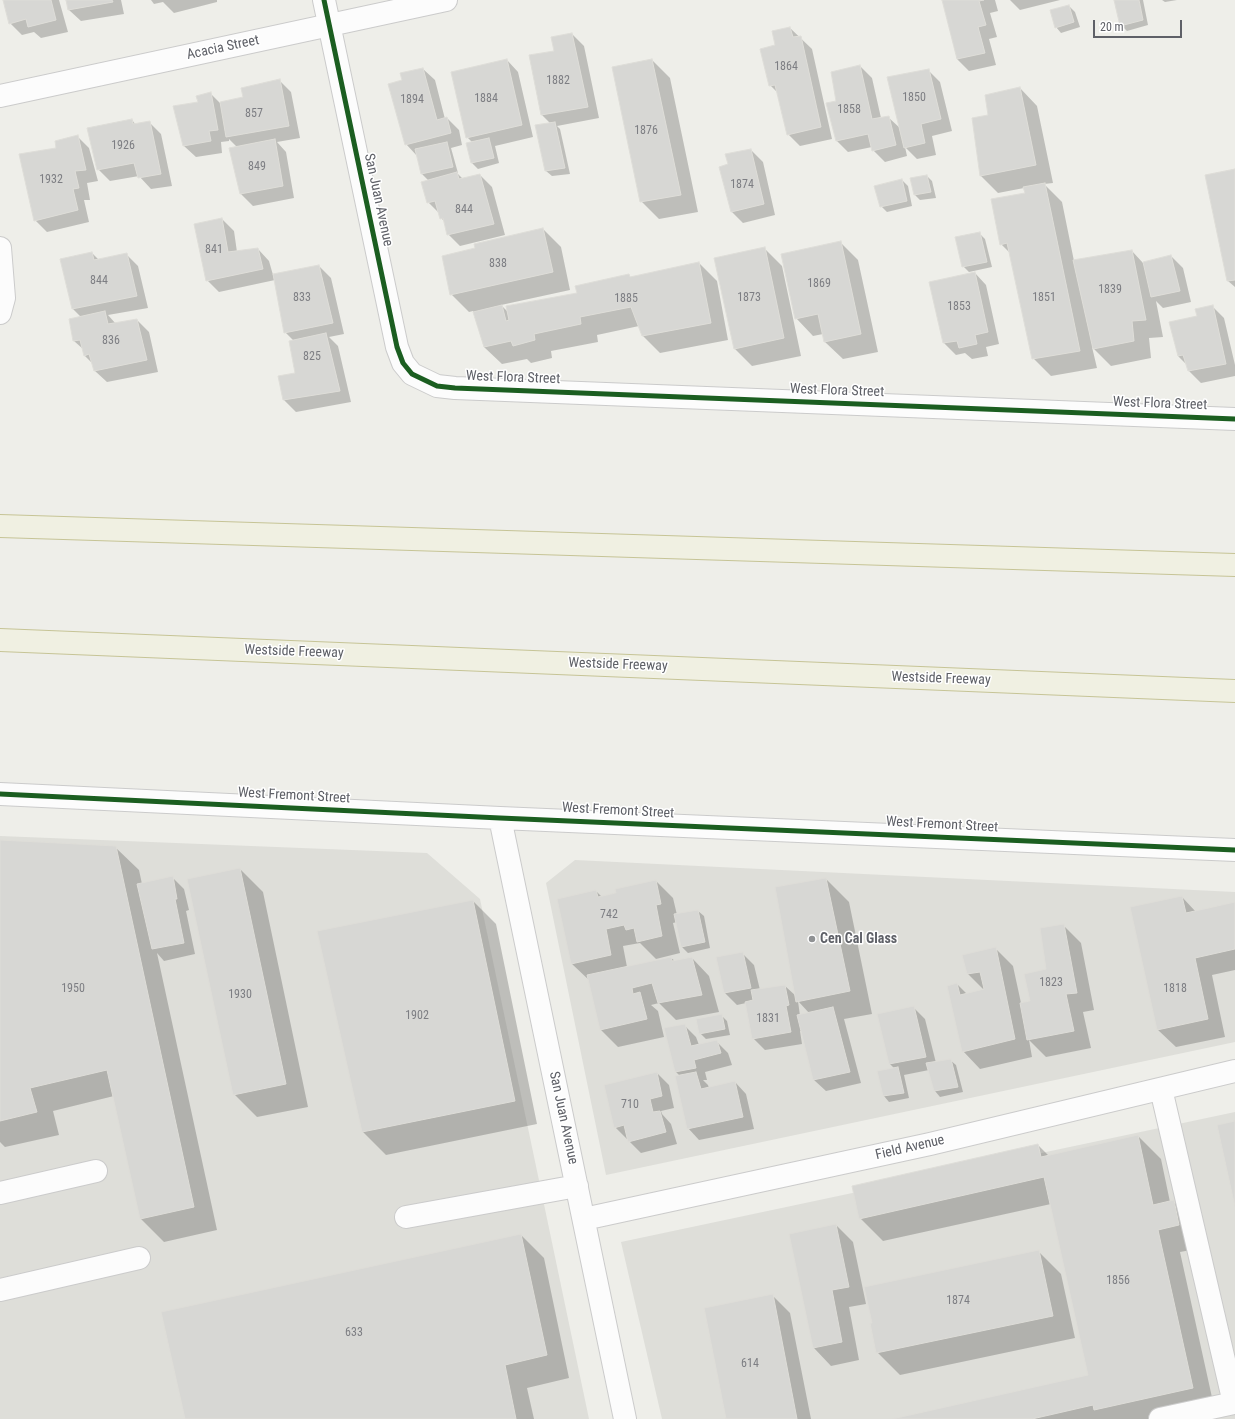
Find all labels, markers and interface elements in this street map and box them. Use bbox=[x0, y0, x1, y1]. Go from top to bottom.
scale bar bbox=[1095, 12, 1184, 38]
text: 20 m bbox=[1100, 20, 1124, 34]
street label: Acacia Street bbox=[185, 32, 261, 64]
house number: 1864 bbox=[774, 60, 798, 74]
house number: 1882 bbox=[546, 74, 570, 88]
house number: 1850 bbox=[902, 91, 926, 105]
house number: 1884 bbox=[474, 92, 498, 106]
house number: 1894 bbox=[400, 93, 424, 107]
house number: 1858 bbox=[837, 103, 861, 117]
house number: 857 bbox=[245, 107, 263, 121]
house number: 1876 bbox=[634, 124, 658, 138]
house number: 1926 bbox=[111, 139, 135, 153]
street label: San Juan Avenue bbox=[360, 152, 396, 248]
house number: 849 bbox=[248, 160, 266, 174]
house number: 1932 bbox=[39, 173, 63, 187]
house number: 1874 bbox=[730, 178, 754, 192]
house number: 844 bbox=[455, 203, 473, 217]
house number: 841 bbox=[205, 243, 223, 257]
house number: 838 bbox=[489, 257, 507, 271]
house number: 844 bbox=[90, 274, 108, 288]
house number: 1869 bbox=[807, 277, 831, 291]
house number: 1839 bbox=[1098, 283, 1122, 297]
house number: 833 bbox=[293, 291, 311, 305]
house number: 1873 bbox=[737, 291, 761, 305]
house number: 1851 bbox=[1032, 291, 1056, 305]
house number: 1885 bbox=[614, 292, 638, 306]
house number: 1853 bbox=[947, 300, 971, 314]
house number: 836 bbox=[102, 334, 120, 348]
house number: 825 bbox=[303, 350, 321, 364]
street label: West Flora Street bbox=[466, 368, 560, 388]
street label: West Flora Street bbox=[790, 381, 884, 401]
street label: West Flora Street bbox=[1113, 394, 1207, 414]
street label: Westside Freeway bbox=[244, 642, 344, 662]
street label: Westside Freeway bbox=[568, 655, 668, 675]
street label: Westside Freeway bbox=[891, 669, 991, 689]
street label: West Fremont Street bbox=[237, 785, 351, 807]
street label: West Fremont Street bbox=[561, 800, 675, 822]
street label: West Fremont Street bbox=[885, 814, 999, 836]
house number: 742 bbox=[600, 908, 618, 922]
place label: Cen Cal Glass bbox=[820, 931, 897, 947]
marker: Cen Cal Glass bbox=[807, 934, 817, 944]
house number: 1823 bbox=[1039, 976, 1063, 990]
house number: 1950 bbox=[61, 982, 85, 996]
house number: 1818 bbox=[1163, 982, 1187, 996]
house number: 1930 bbox=[228, 988, 252, 1002]
house number: 1902 bbox=[405, 1009, 429, 1023]
house number: 1831 bbox=[756, 1012, 780, 1026]
street label: San Juan Avenue bbox=[545, 1070, 581, 1166]
house number: 710 bbox=[621, 1098, 639, 1112]
street label: Field Avenue bbox=[874, 1132, 946, 1164]
house number: 1856 bbox=[1106, 1274, 1130, 1288]
house number: 1874 bbox=[946, 1294, 970, 1308]
house number: 633 bbox=[345, 1326, 363, 1340]
house number: 614 bbox=[741, 1357, 759, 1371]

